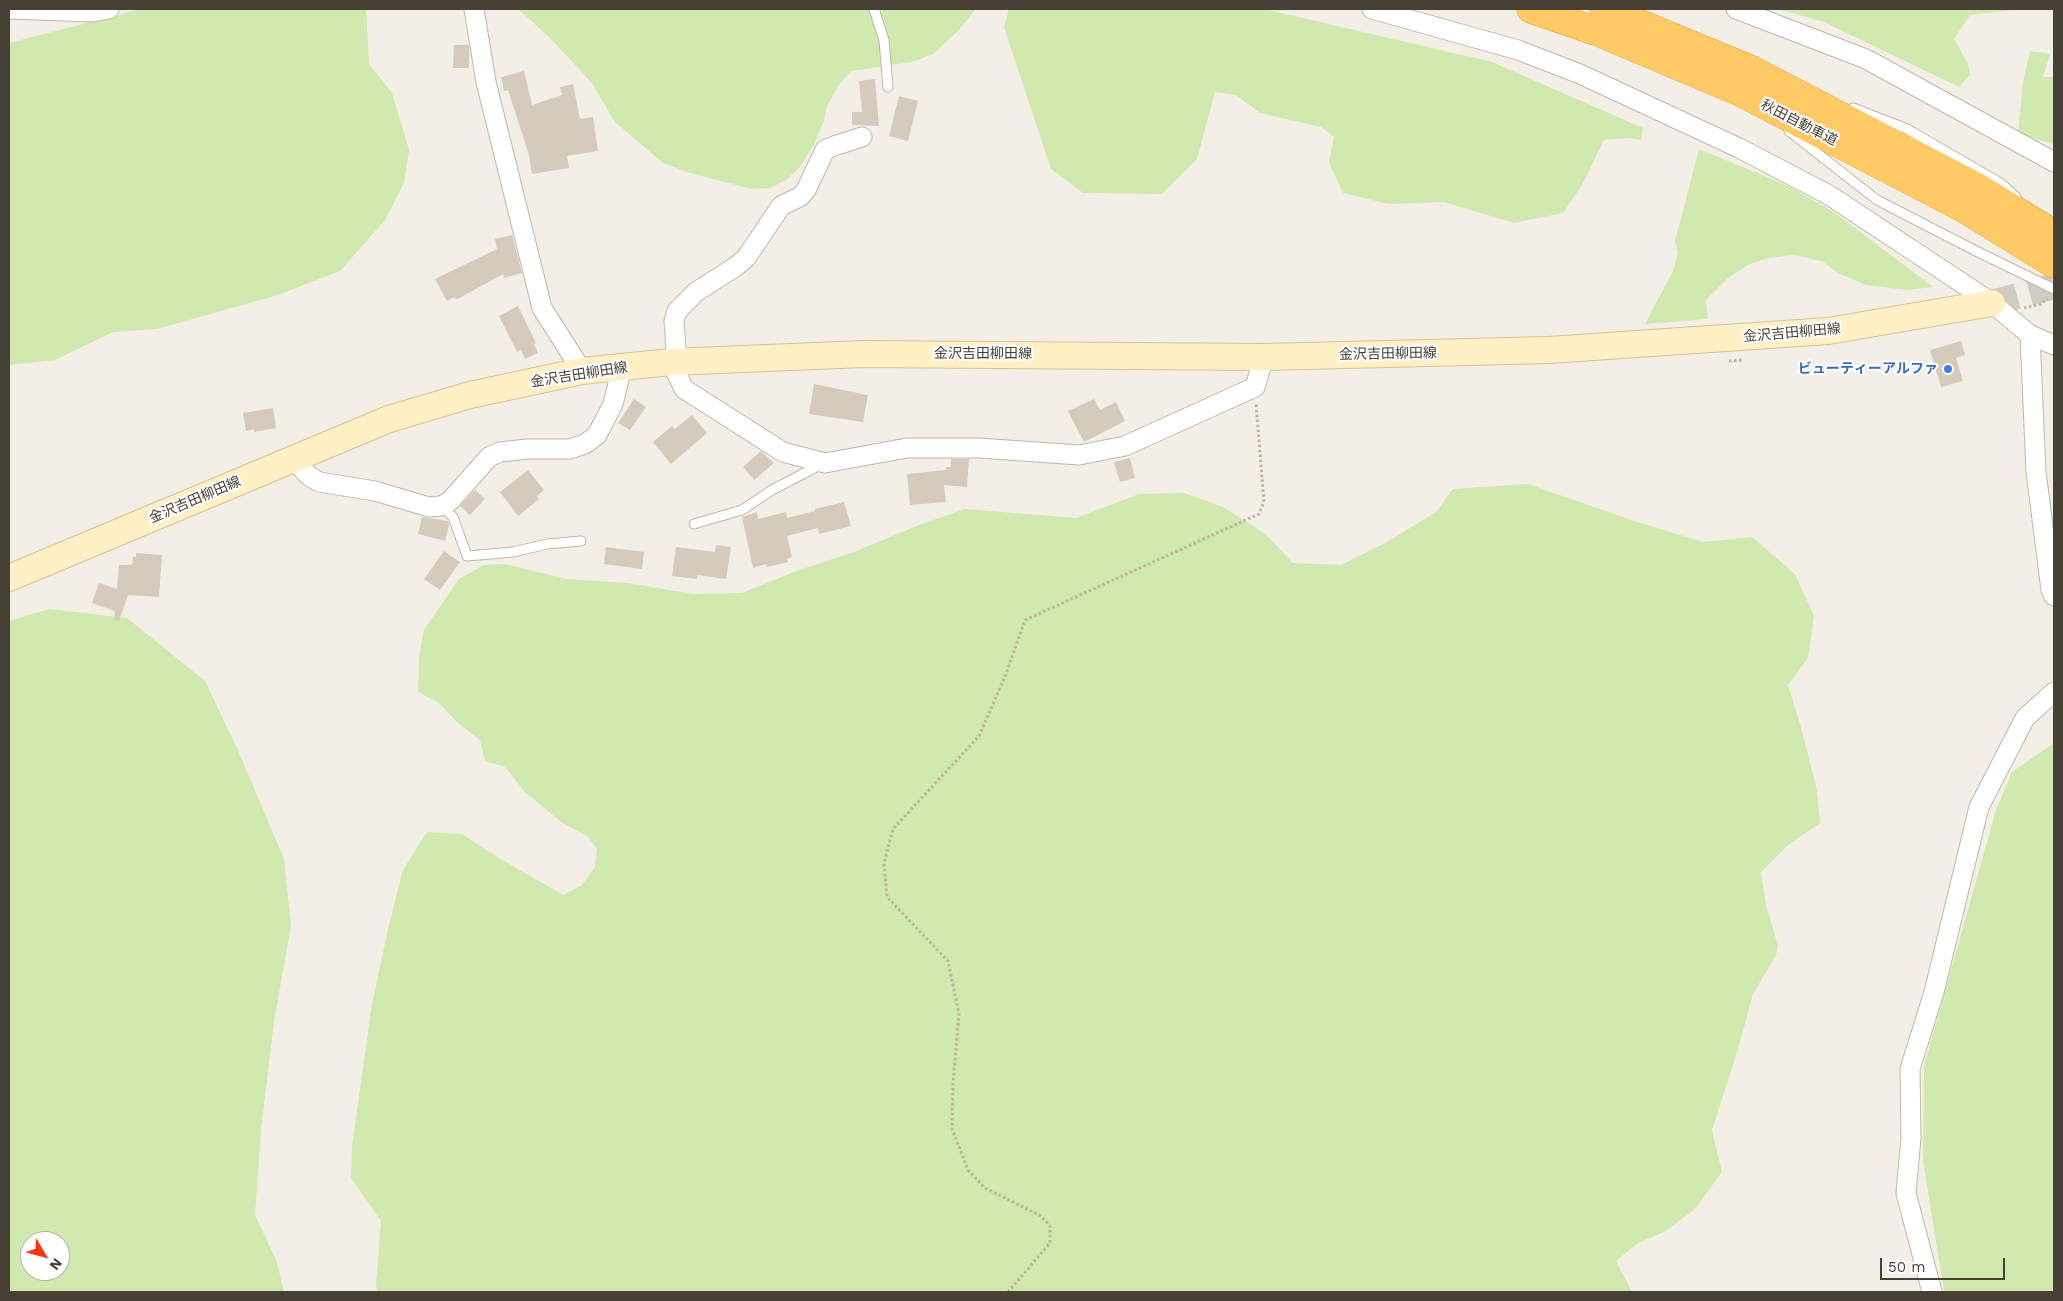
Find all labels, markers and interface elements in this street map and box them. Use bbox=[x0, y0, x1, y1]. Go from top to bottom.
street label: 秋田自動車道 bbox=[1758, 96, 1840, 150]
street label: 金沢吉田柳田線 bbox=[1742, 320, 1842, 346]
street label: 金沢吉田柳田線 bbox=[1339, 345, 1437, 363]
street label: 金沢吉田柳田線 bbox=[934, 346, 1032, 362]
street label: 金沢吉田柳田線 bbox=[529, 359, 629, 391]
place label: ビューティーアルファ bbox=[1798, 361, 1938, 377]
marker: ビューティーアルファ bbox=[1942, 363, 1954, 375]
street label: 金沢吉田柳田線 bbox=[147, 473, 243, 527]
north arrow bbox=[20, 1231, 70, 1281]
scale bar bbox=[1883, 1248, 2008, 1280]
text: N bbox=[47, 1255, 66, 1273]
text: 50 m bbox=[1888, 1258, 1925, 1276]

